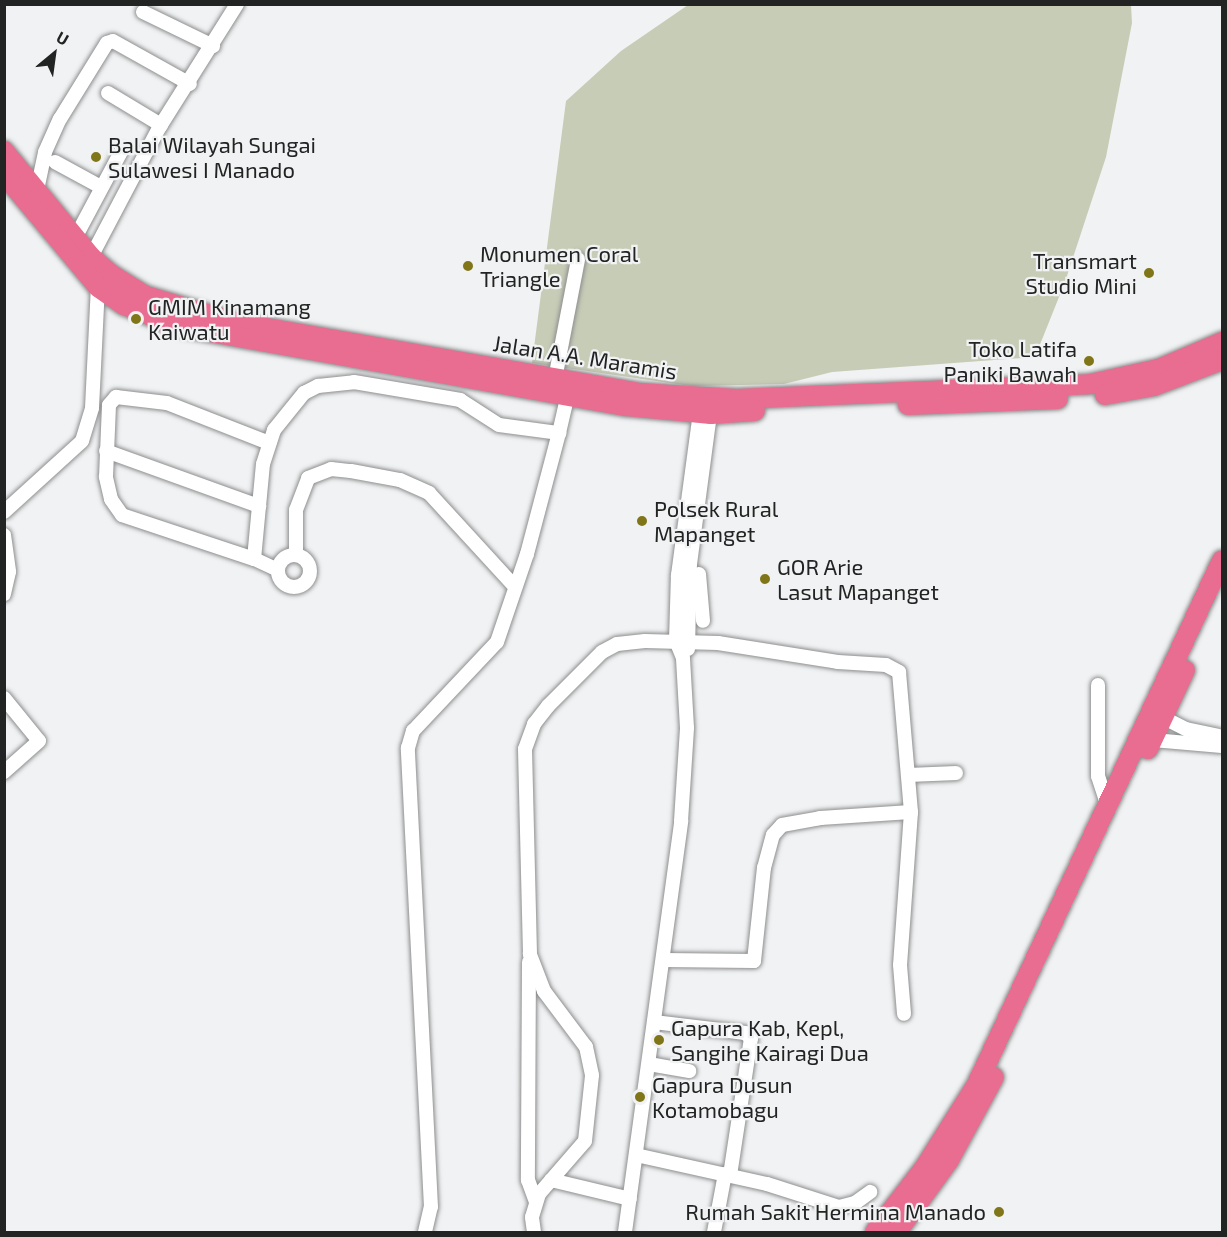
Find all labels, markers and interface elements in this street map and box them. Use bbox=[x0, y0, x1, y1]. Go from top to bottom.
north arrow bbox=[24, 24, 84, 84]
text: U bbox=[54, 27, 72, 49]
place label: Balai Wilayah Sungai Sulawesi I Manado bbox=[108, 131, 316, 182]
marker: Balai Wilayah Sungai Sulawesi I Manado bbox=[89, 150, 103, 164]
place label: Monumen Coral Triangle bbox=[480, 240, 638, 292]
place label: Transmart Studio Mini bbox=[1025, 247, 1137, 298]
marker: Monumen Coral Triangle bbox=[461, 259, 475, 273]
marker: Transmart Studio Mini bbox=[1142, 266, 1156, 280]
place label: GMIM Kinamang Kaiwatu bbox=[148, 293, 311, 344]
marker: GMIM Kinamang Kaiwatu bbox=[129, 312, 143, 326]
street label: Jalan A.A. Maramis bbox=[491, 329, 679, 385]
place label: Toko Latifa Paniki Bawah bbox=[944, 335, 1077, 386]
marker: Toko Latifa Paniki Bawah bbox=[1082, 354, 1096, 368]
place label: Polsek Rural Mapanget bbox=[654, 495, 779, 546]
marker: Polsek Rural Mapanget bbox=[635, 514, 649, 528]
place label: GOR Arie Lasut Mapanget bbox=[777, 553, 939, 604]
marker: GOR Arie Lasut Mapanget bbox=[758, 572, 772, 586]
place label: Gapura Kab, Kepl, Sangihe Kairagi Dua bbox=[671, 1014, 869, 1066]
marker: Gapura Kab, Kepl, Sangihe Kairagi Dua bbox=[652, 1033, 666, 1047]
place label: Gapura Dusun Kotamobagu bbox=[652, 1071, 793, 1122]
marker: Gapura Dusun Kotamobagu bbox=[633, 1090, 647, 1104]
place label: Rumah Sakit Hermina Manado bbox=[685, 1199, 986, 1225]
marker: Rumah Sakit Hermina Manado bbox=[990, 1203, 1008, 1221]

